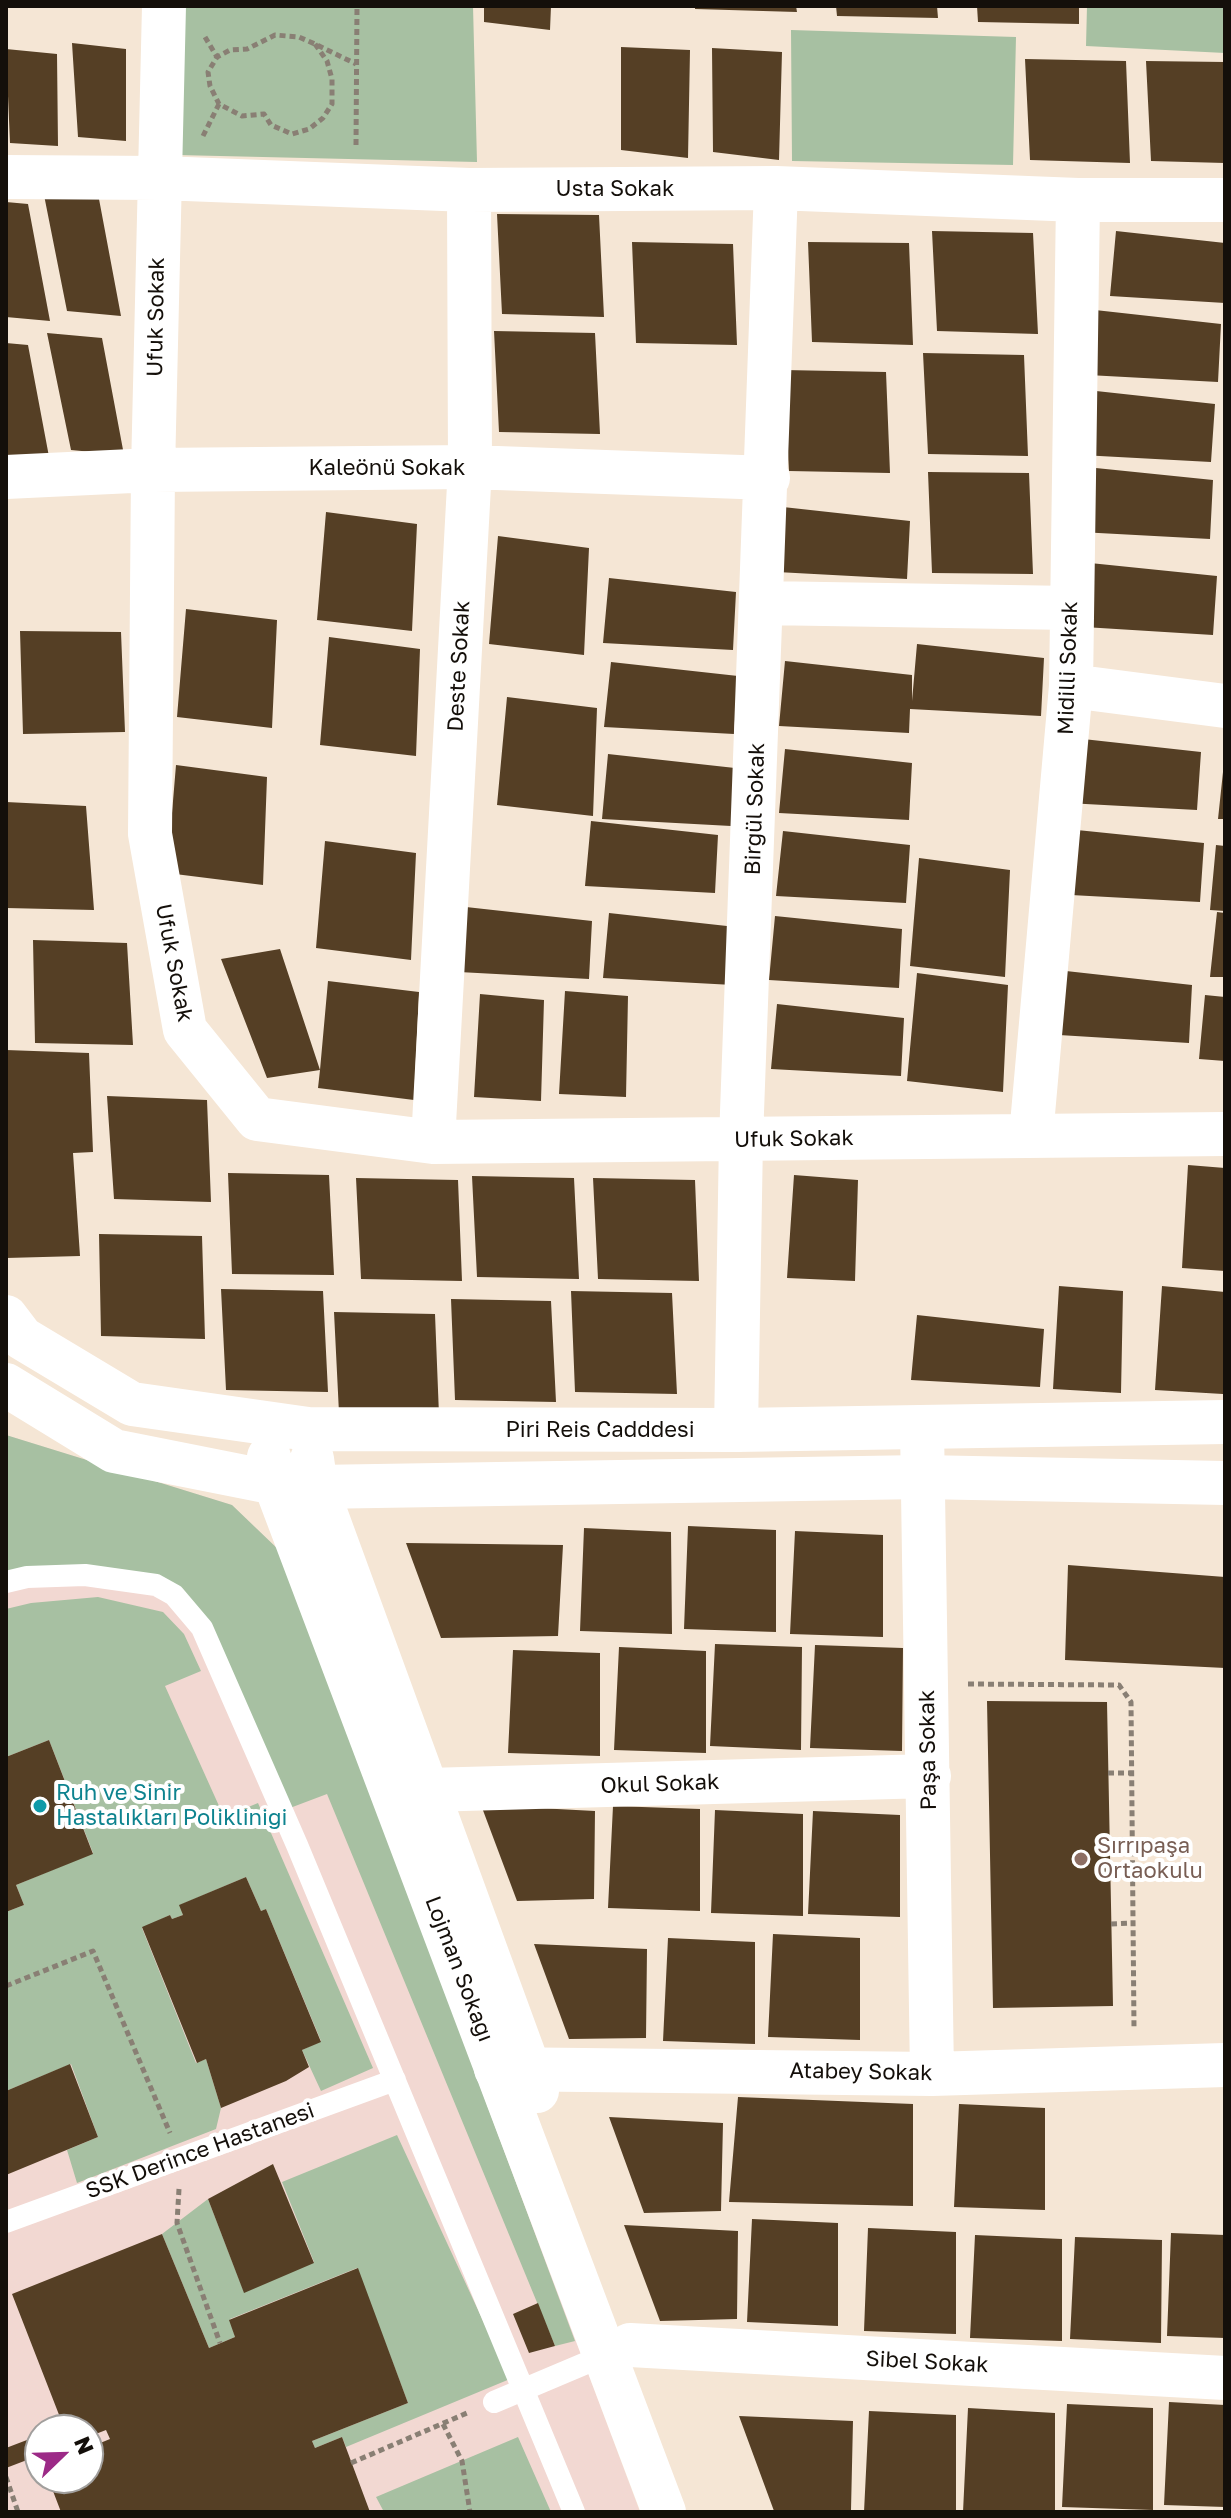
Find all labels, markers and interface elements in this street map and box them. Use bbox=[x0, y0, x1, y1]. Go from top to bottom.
street label: Usta Sokak bbox=[556, 176, 674, 202]
street label: Ufuk Sokak bbox=[142, 257, 170, 377]
street label: Kaleönü Sokak bbox=[309, 455, 465, 481]
street label: Deste Sokak bbox=[442, 600, 476, 732]
street label: Midilli Sokak bbox=[1052, 601, 1084, 735]
street label: Birgül Sokak bbox=[739, 742, 771, 876]
street label: Ufuk Sokak bbox=[150, 902, 198, 1024]
street label: Ufuk Sokak bbox=[734, 1125, 854, 1153]
street label: Piri Reis Cadddesi bbox=[505, 1417, 695, 1443]
street label: Paşa Sokak bbox=[914, 1689, 942, 1811]
street label: Okul Sokak bbox=[600, 1769, 720, 1799]
place label: Ruh ve Sinir Hastalıkları Polikliniği bbox=[56, 1780, 287, 1832]
marker: Ruh ve Sinir Hastalıkları Polikliniği bbox=[31, 1797, 49, 1815]
place label: Sırrıpaşa Ortaokulu bbox=[1097, 1833, 1203, 1884]
marker: Sırrıpaşa Ortaokulu bbox=[1072, 1850, 1090, 1868]
street label: Lojman Sokağı bbox=[419, 1893, 499, 2045]
street label: Atabey Sokak bbox=[789, 2058, 933, 2086]
street label: SSK Derince Hastanesi bbox=[82, 2097, 318, 2205]
street label: Sibel Sokak bbox=[865, 2346, 989, 2378]
north arrow bbox=[24, 2414, 104, 2494]
text: N bbox=[69, 2432, 100, 2458]

